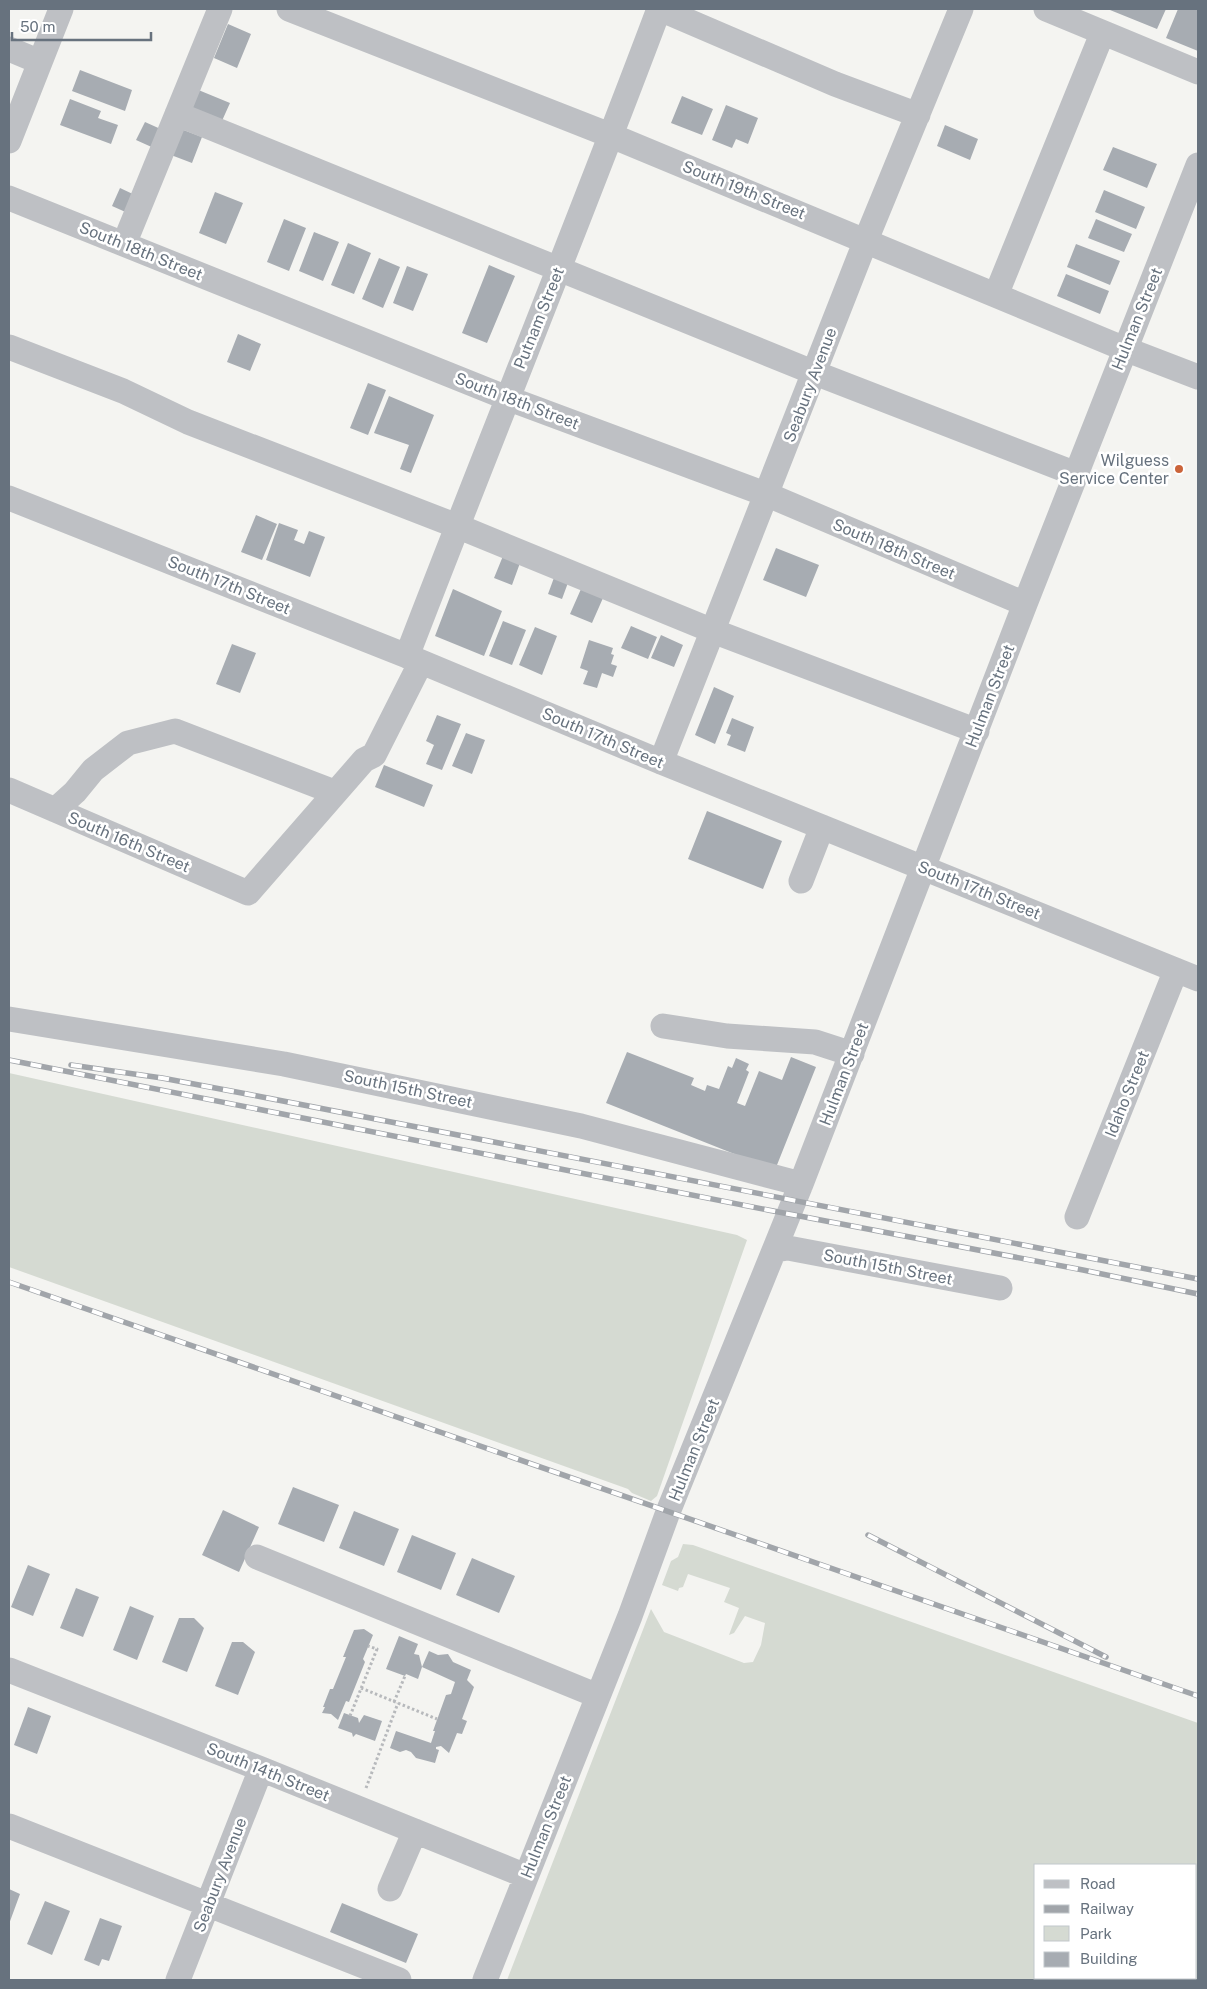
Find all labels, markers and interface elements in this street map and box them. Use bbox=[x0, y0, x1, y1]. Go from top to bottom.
scale bar bbox=[12, 10, 151, 42]
text: 50 m bbox=[20, 18, 55, 35]
street label: South 19th Street bbox=[680, 157, 808, 223]
street label: South 18th Street bbox=[77, 218, 205, 284]
street label: Putnam Street bbox=[510, 264, 568, 372]
street label: Hulman Street bbox=[1108, 265, 1166, 373]
street label: Seabury Avenue bbox=[779, 325, 841, 445]
street label: South 18th Street bbox=[452, 369, 582, 433]
place label: Wilguess Service Center bbox=[1059, 451, 1169, 488]
marker: Wilguess Service Center bbox=[1173, 463, 1185, 475]
street label: South 18th Street bbox=[830, 515, 958, 583]
street label: South 17th Street bbox=[165, 552, 293, 618]
street label: Hulman Street bbox=[962, 642, 1018, 750]
street label: South 17th Street bbox=[539, 704, 667, 772]
street label: South 16th Street bbox=[65, 808, 193, 876]
street label: South 17th Street bbox=[915, 857, 1043, 923]
street label: Hulman Street bbox=[816, 1020, 872, 1128]
street label: Idaho Street bbox=[1101, 1048, 1153, 1140]
street label: South 15th Street bbox=[342, 1066, 474, 1112]
street label: South 15th Street bbox=[822, 1245, 954, 1289]
street label: Hulman Street bbox=[665, 1396, 723, 1504]
street label: South 14th Street bbox=[204, 1739, 332, 1805]
street label: Hulman Street bbox=[517, 1773, 575, 1881]
street label: Seabury Avenue bbox=[189, 1815, 251, 1935]
legend bbox=[1034, 1864, 1197, 1979]
text: Road bbox=[1080, 1875, 1116, 1892]
text: Railway bbox=[1080, 1900, 1134, 1917]
text: Park bbox=[1080, 1925, 1112, 1942]
text: Building bbox=[1080, 1950, 1138, 1967]

